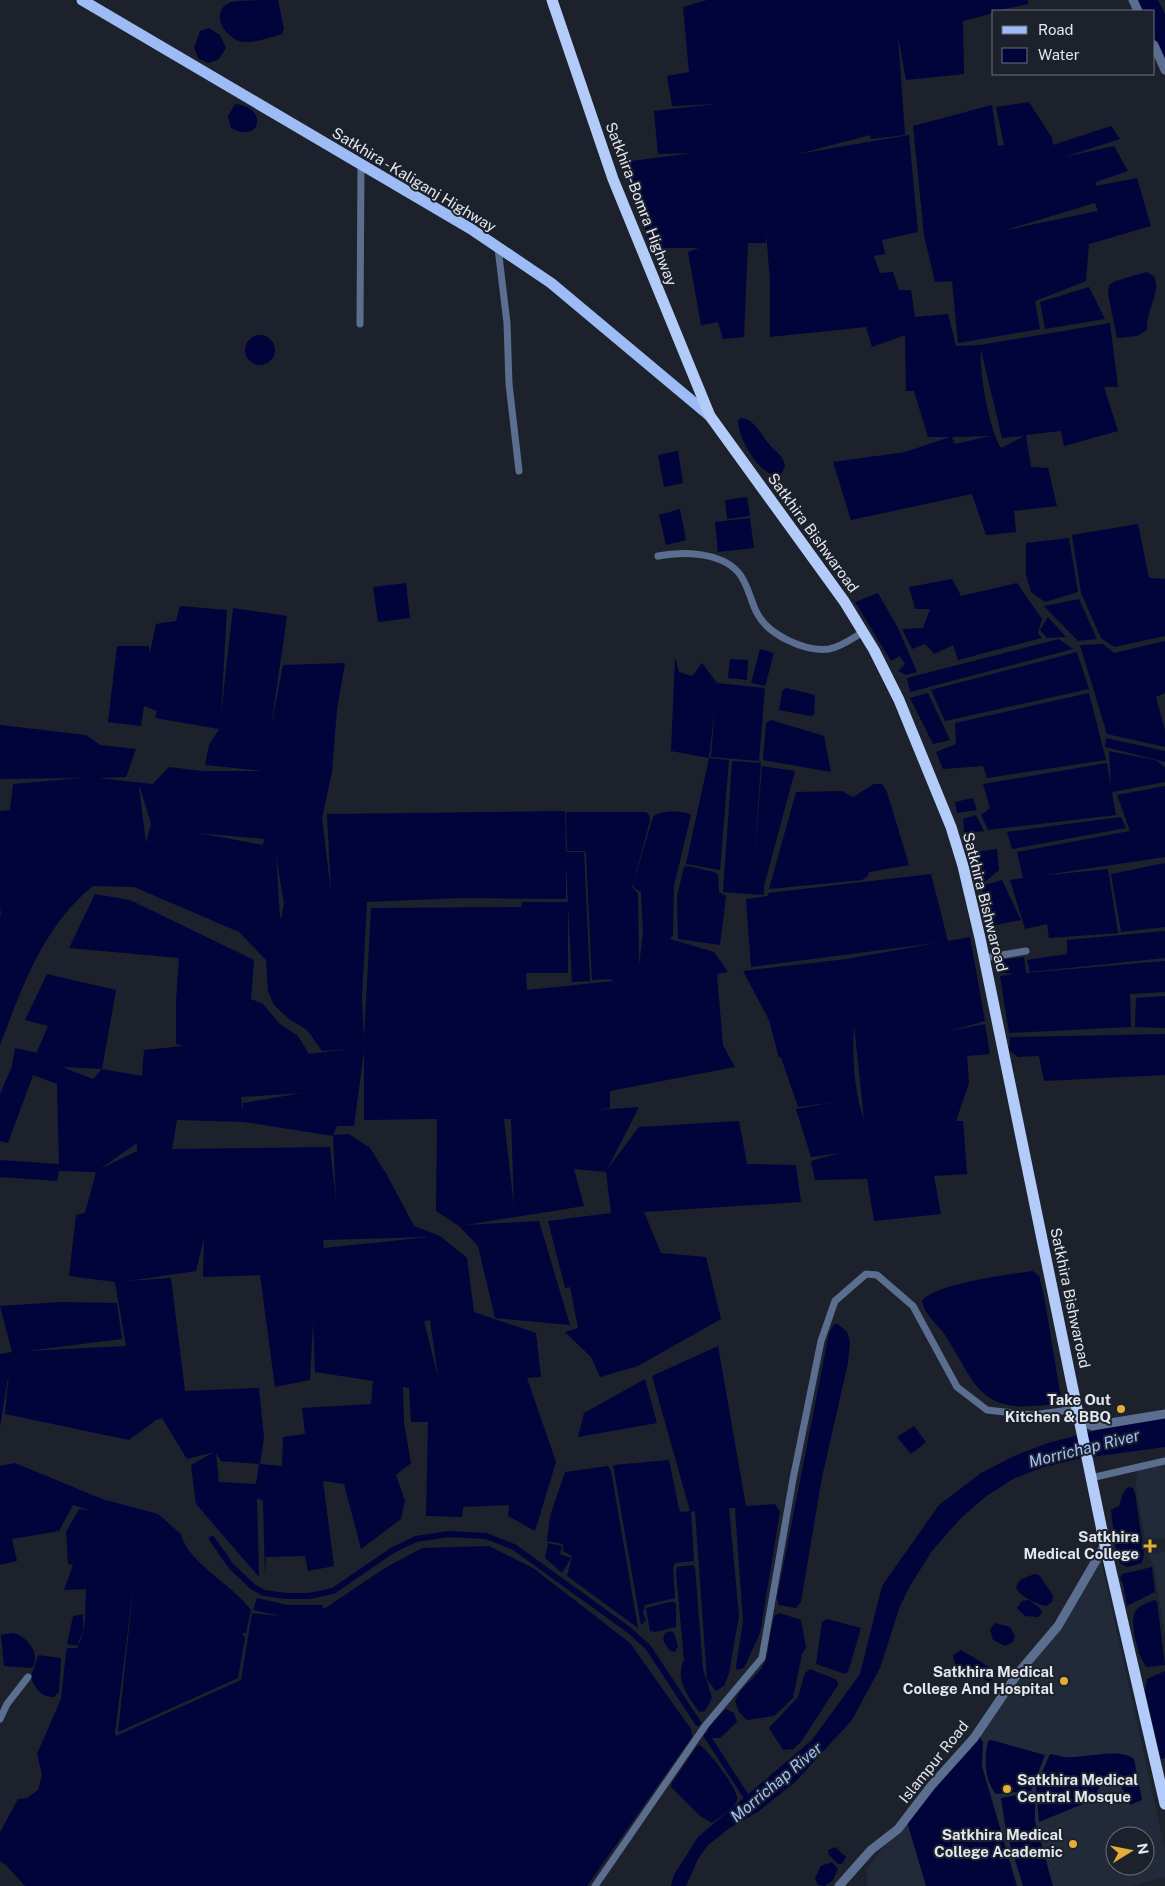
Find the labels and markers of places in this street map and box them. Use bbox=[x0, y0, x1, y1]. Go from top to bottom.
place label: Take Out Kitchen & BBQ bbox=[1005, 1391, 1111, 1425]
marker: Take Out Kitchen & BBQ bbox=[1115, 1403, 1127, 1415]
place label: Satkhira Medical College bbox=[1024, 1528, 1139, 1562]
marker: Satkhira Medical College bbox=[1143, 1539, 1157, 1553]
place label: Satkhira Medical College And Hospital bbox=[903, 1663, 1054, 1697]
marker: Satkhira Medical College And Hospital bbox=[1058, 1675, 1070, 1687]
place label: Satkhira Medical Central Mosque bbox=[1017, 1771, 1138, 1805]
marker: Satkhira Medical Central Mosque bbox=[1001, 1783, 1013, 1795]
place label: Satkhira Medical College Academic bbox=[934, 1826, 1063, 1860]
marker: Satkhira Medical College Academic bbox=[1067, 1838, 1079, 1850]

